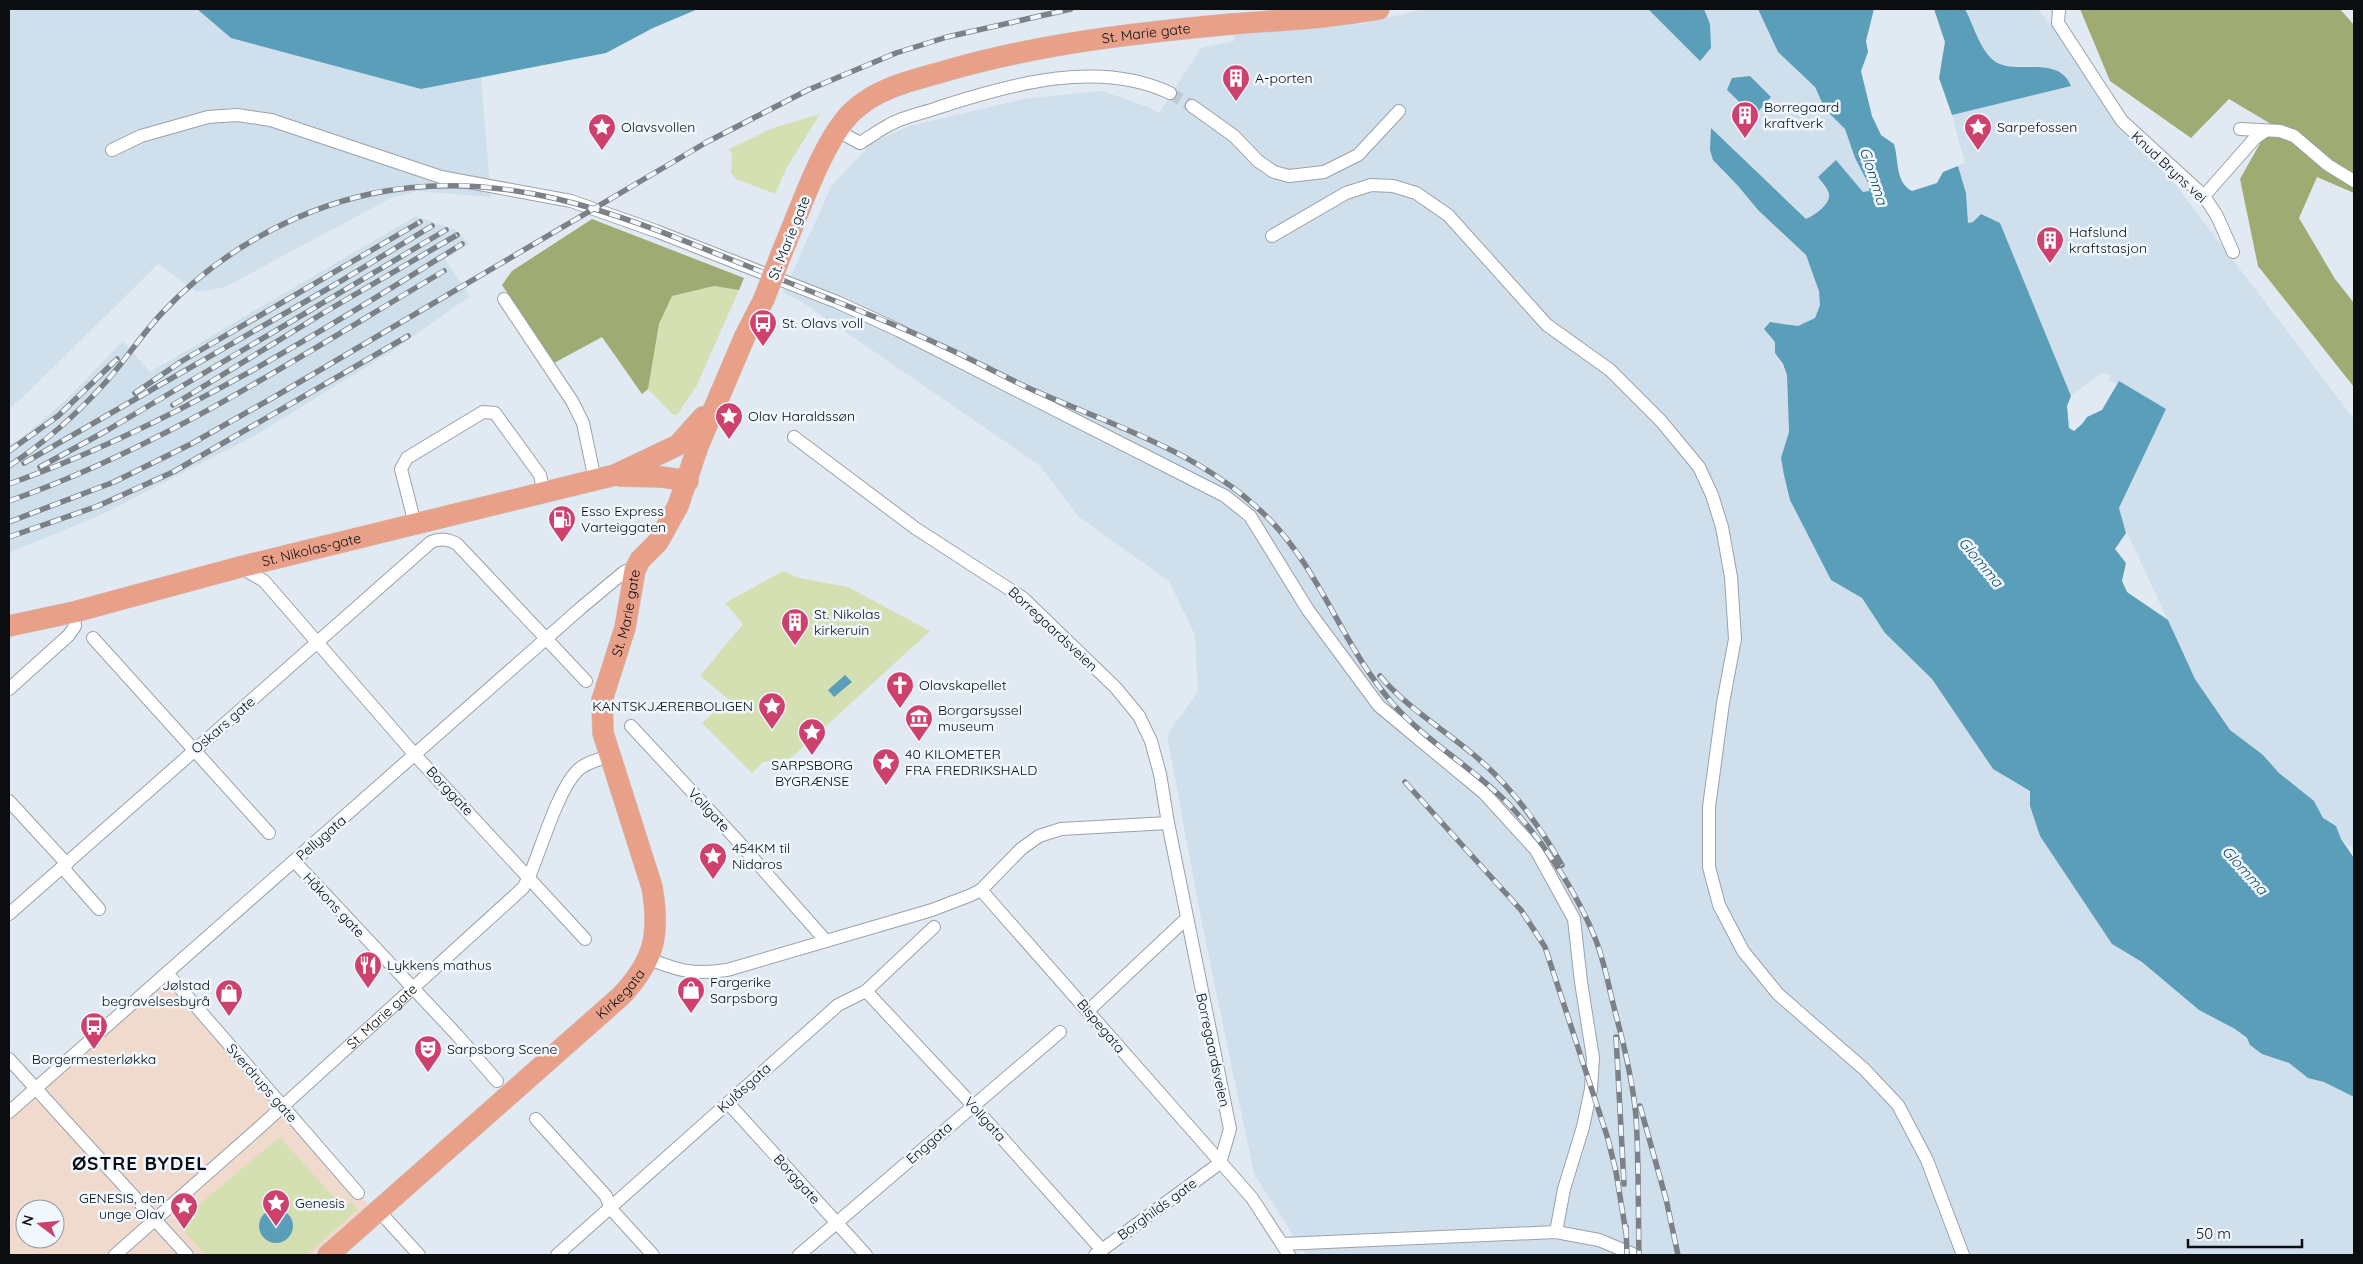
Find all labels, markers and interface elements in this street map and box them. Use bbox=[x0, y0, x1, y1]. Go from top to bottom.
street label: St. Marie gate bbox=[1101, 19, 1191, 47]
building icon: A-porten bbox=[1221, 63, 1251, 102]
place label: A-porten bbox=[1255, 69, 1313, 87]
place label: Borregaard kraftverk bbox=[1764, 98, 1839, 132]
building icon: Borregaard kraftverk bbox=[1730, 100, 1760, 139]
place icon: Olavsvollen bbox=[587, 112, 617, 151]
place icon: Sarpefossen bbox=[1963, 112, 1993, 151]
place label: Olavsvollen bbox=[621, 118, 695, 136]
place label: Sarpefossen bbox=[1997, 118, 2077, 136]
street label: Knud Bryns vei bbox=[2127, 127, 2211, 207]
water label: Glomma bbox=[1856, 145, 1892, 208]
street label: St. Marie gate bbox=[764, 193, 814, 283]
place label: Hafslund kraftstasjon bbox=[2069, 223, 2147, 257]
building icon: Hafslund kraftstasjon bbox=[2035, 225, 2065, 264]
bus stop icon: St. Olavs voll bbox=[748, 308, 778, 347]
place label: St. Olavs voll bbox=[782, 314, 863, 332]
place icon: Olav Haraldssøn bbox=[714, 401, 744, 440]
place label: Olav Haraldssøn bbox=[748, 407, 855, 425]
place label: Esso Express Varteiggaten bbox=[581, 502, 666, 536]
fuel station icon: Esso Express Varteiggaten bbox=[547, 504, 577, 543]
street label: St. Nikolas-gate bbox=[260, 529, 363, 570]
water label: Glomma bbox=[1955, 533, 2008, 591]
street label: St. Marie gate bbox=[607, 568, 644, 659]
street label: Borregaardsveien bbox=[1004, 583, 1102, 675]
place label: St. Nikolas kirkeruin bbox=[814, 605, 880, 639]
building icon: St. Nikolas kirkeruin bbox=[780, 607, 810, 646]
church icon: Olavskapellet bbox=[885, 670, 915, 709]
place label: Olavskapellet bbox=[919, 676, 1007, 694]
place icon: KANTSKJÆRERBOLIGEN bbox=[757, 691, 787, 730]
street label: Oskars gate bbox=[187, 692, 259, 758]
place label: KANTSKJÆRERBOLIGEN bbox=[592, 697, 753, 715]
place label: Borgarsyssel museum bbox=[938, 701, 1022, 735]
museum icon: Borgarsyssel museum bbox=[904, 703, 934, 742]
place icon: SARPSBORG BYGRÆNSE bbox=[797, 717, 827, 756]
place label: 40 KILOMETER FRA FREDRIKSHALD bbox=[905, 745, 1037, 779]
place icon: 40 KILOMETER FRA FREDRIKSHALD bbox=[871, 747, 901, 786]
place label: SARPSBORG BYGRÆNSE bbox=[771, 756, 853, 790]
street label: Borggate bbox=[423, 762, 478, 820]
street label: Vollgate bbox=[684, 784, 734, 836]
street label: Pellygata bbox=[292, 811, 350, 865]
place label: 454KM til Nidaros bbox=[732, 839, 790, 873]
place icon: 454KM til Nidaros bbox=[698, 841, 728, 880]
water label: Glomma bbox=[2218, 842, 2272, 899]
street label: Håkons gate bbox=[299, 869, 369, 941]
restaurant icon: Lykkens mathus bbox=[353, 950, 383, 989]
place label: Lykkens mathus bbox=[387, 956, 492, 974]
street label: Kirkegata bbox=[592, 965, 649, 1023]
place label: Fargerike Sarpsborg bbox=[710, 973, 778, 1007]
shop icon: Fargerike Sarpsborg bbox=[676, 975, 706, 1014]
place label: Jølstad begravelsesbyrå bbox=[102, 976, 210, 1010]
shop icon: Jølstad begravelsesbyrå bbox=[214, 978, 244, 1017]
street label: St. Marie gate bbox=[343, 980, 421, 1053]
street label: Borregaardsveien bbox=[1192, 991, 1234, 1109]
street label: Bispegata bbox=[1073, 995, 1129, 1057]
bus stop icon: Borgermesterløkka bbox=[79, 1011, 109, 1050]
theatre icon: Sarpsborg Scene bbox=[413, 1034, 443, 1073]
street label: Sverdrups gate bbox=[223, 1040, 301, 1126]
place label: Sarpsborg Scene bbox=[447, 1040, 558, 1058]
place label: Borgermesterløkka bbox=[32, 1050, 156, 1068]
street label: Kulåsgata bbox=[713, 1059, 775, 1117]
street label: Vollgata bbox=[960, 1093, 1010, 1145]
street label: Enggata bbox=[902, 1118, 956, 1168]
street label: Borggate bbox=[770, 1150, 824, 1208]
district label: ØSTRE BYDEL bbox=[72, 1151, 208, 1175]
street label: Borghilds gate bbox=[1114, 1174, 1200, 1244]
place icon: Genesis bbox=[261, 1188, 291, 1227]
place label: GENESIS, den unge Olav bbox=[79, 1189, 165, 1223]
place icon: GENESIS, den unge Olav bbox=[169, 1191, 199, 1230]
place label: Genesis bbox=[295, 1194, 345, 1212]
north arrow bbox=[15, 1199, 65, 1249]
text: N bbox=[17, 1213, 38, 1228]
scale bar bbox=[2188, 1216, 2302, 1248]
text: 50 m bbox=[2196, 1224, 2231, 1243]

